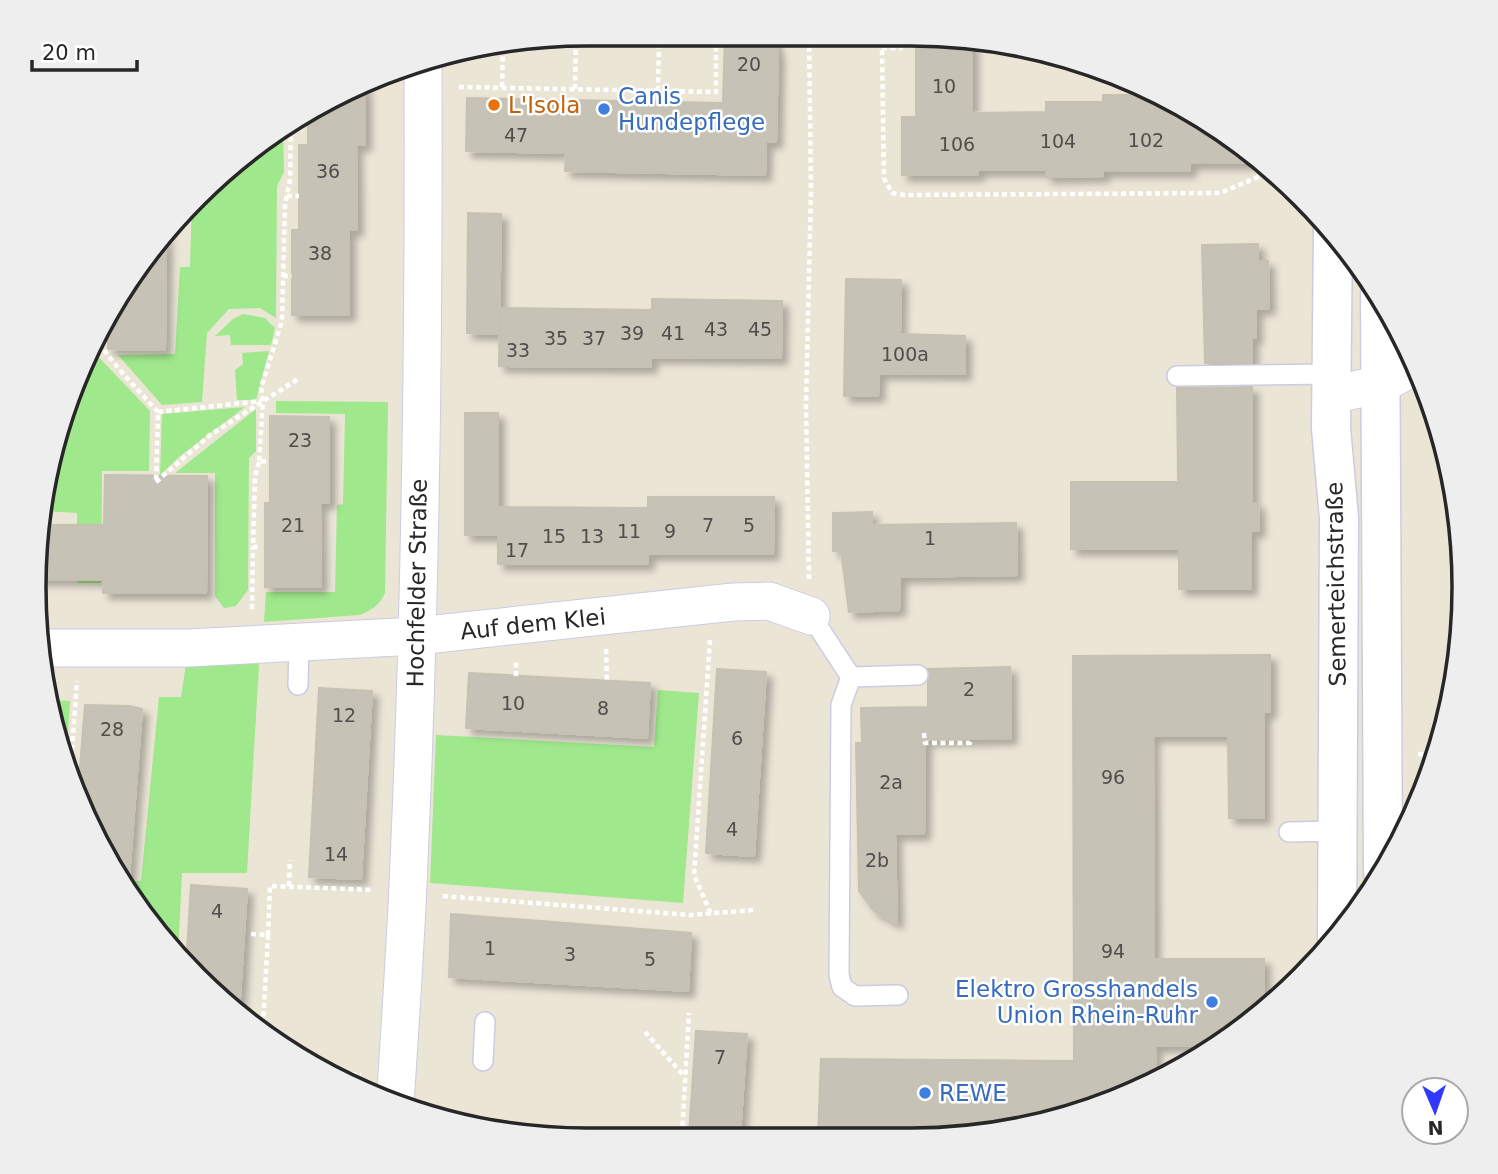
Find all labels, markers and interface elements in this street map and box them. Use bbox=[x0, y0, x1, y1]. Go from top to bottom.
scale bar bbox=[32, 28, 136, 72]
text: 20 m bbox=[42, 41, 96, 65]
house number: 20 bbox=[737, 53, 761, 75]
house number: 10 bbox=[932, 75, 956, 97]
place label: Canis Hundepflege bbox=[618, 83, 765, 135]
place label: L'Isola bbox=[508, 92, 580, 118]
marker: L'Isola bbox=[486, 97, 502, 113]
marker: Canis Hundepflege bbox=[596, 101, 612, 117]
house number: 47 bbox=[504, 124, 528, 146]
house number: 102 bbox=[1128, 129, 1164, 151]
house number: 104 bbox=[1040, 130, 1076, 152]
house number: 106 bbox=[939, 133, 975, 155]
house number: 36 bbox=[316, 160, 340, 182]
house number: 38 bbox=[308, 242, 332, 264]
house number: 43 bbox=[704, 318, 728, 340]
house number: 45 bbox=[748, 318, 772, 340]
house number: 39 bbox=[620, 322, 644, 344]
house number: 41 bbox=[661, 322, 685, 344]
house number: 35 bbox=[544, 327, 568, 349]
house number: 37 bbox=[582, 327, 606, 349]
house number: 33 bbox=[506, 339, 530, 361]
house number: 100a bbox=[881, 343, 929, 365]
house number: 23 bbox=[288, 429, 312, 451]
street label: Hochfelder Straße bbox=[402, 479, 432, 687]
street label: Semerteichstraße bbox=[1321, 481, 1351, 687]
house number: 21 bbox=[281, 514, 305, 536]
house number: 7 bbox=[702, 514, 714, 536]
house number: 5 bbox=[743, 514, 755, 536]
house number: 11 bbox=[617, 520, 641, 542]
house number: 9 bbox=[664, 520, 676, 542]
house number: 15 bbox=[542, 525, 566, 547]
house number: 13 bbox=[580, 525, 604, 547]
house number: 1 bbox=[924, 527, 936, 549]
house number: 17 bbox=[505, 539, 529, 561]
street label: Auf dem Klei bbox=[459, 603, 607, 645]
house number: 2 bbox=[963, 678, 975, 700]
house number: 10 bbox=[501, 692, 525, 714]
house number: 8 bbox=[597, 697, 609, 719]
house number: 12 bbox=[332, 704, 356, 726]
house number: 28 bbox=[100, 718, 124, 740]
house number: 6 bbox=[731, 727, 743, 749]
house number: 96 bbox=[1101, 766, 1125, 788]
house number: 2a bbox=[879, 771, 903, 793]
house number: 4 bbox=[726, 818, 738, 840]
house number: 14 bbox=[324, 843, 348, 865]
house number: 2b bbox=[865, 849, 889, 871]
house number: 4 bbox=[211, 900, 223, 922]
house number: 1 bbox=[484, 937, 496, 959]
house number: 94 bbox=[1101, 940, 1125, 962]
house number: 3 bbox=[564, 943, 576, 965]
house number: 5 bbox=[644, 948, 656, 970]
place label: Elektro Grosshandels Union Rhein-Ruhr bbox=[955, 976, 1199, 1028]
marker: Elektro Grosshandels Union Rhein-Ruhr bbox=[1204, 994, 1220, 1010]
house number: 7 bbox=[714, 1046, 726, 1068]
north arrow bbox=[1400, 1076, 1470, 1146]
place label: REWE bbox=[939, 1080, 1007, 1106]
marker: REWE bbox=[917, 1085, 933, 1101]
text: N bbox=[1427, 1117, 1444, 1139]

